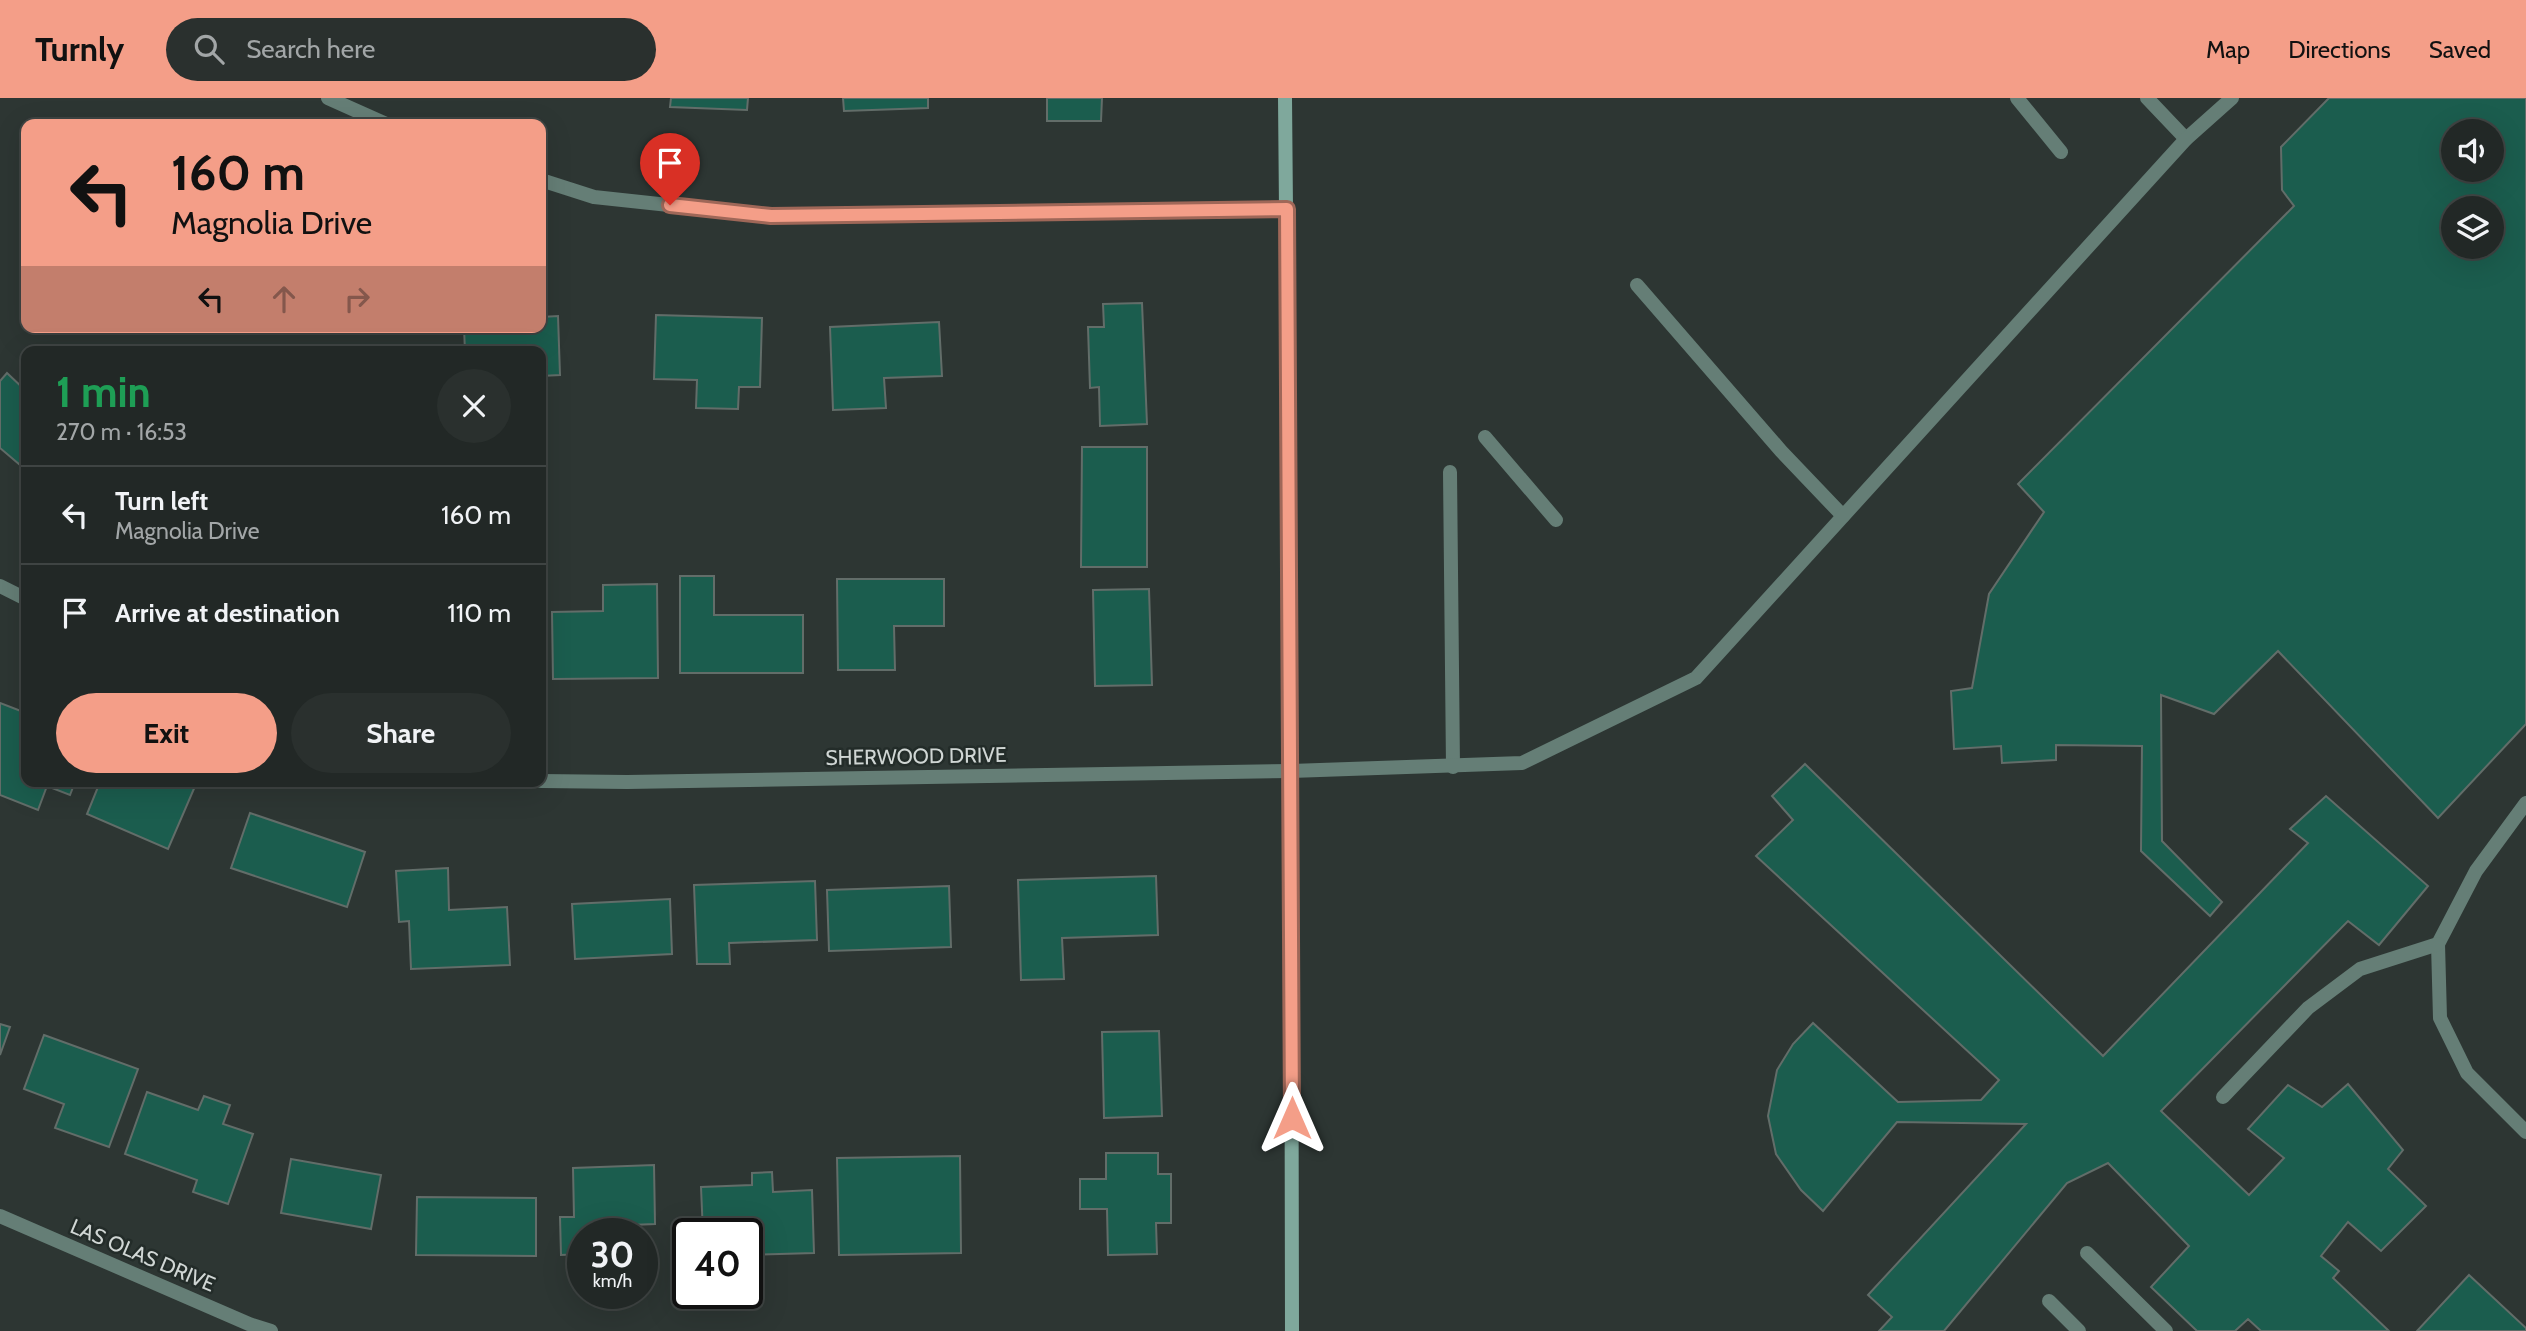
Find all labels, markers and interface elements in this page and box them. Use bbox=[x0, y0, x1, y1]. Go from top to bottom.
search box bbox=[166, 18, 656, 81]
text: Turnly bbox=[35, 29, 124, 69]
icon: search bbox=[190, 30, 228, 68]
text: Search here bbox=[246, 33, 375, 65]
text: Map bbox=[2206, 35, 2250, 64]
text: Directions bbox=[2288, 35, 2391, 64]
text: Saved bbox=[2429, 35, 2491, 64]
map controls bbox=[2441, 119, 2504, 259]
button: sound bbox=[2441, 119, 2504, 182]
pin bbox=[640, 133, 700, 205]
text: 160 m bbox=[171, 143, 305, 202]
icon: arrive bbox=[651, 144, 689, 182]
icon: left bbox=[56, 147, 147, 238]
button: layers bbox=[2441, 196, 2504, 259]
text: Magnolia Drive bbox=[171, 203, 372, 242]
icon: left bbox=[192, 280, 230, 318]
icon: ahead bbox=[265, 280, 303, 318]
icon: right bbox=[338, 280, 376, 318]
text: 1 min bbox=[56, 366, 151, 418]
button: close bbox=[437, 369, 511, 443]
text: 270 m · 16:53 bbox=[56, 418, 187, 446]
text: Turn left bbox=[115, 485, 208, 517]
icon: left bbox=[56, 496, 94, 534]
text: 160 m bbox=[441, 499, 511, 531]
text: Magnolia Drive bbox=[115, 517, 260, 545]
icon: arrive bbox=[56, 594, 94, 632]
text: Arrive at destination bbox=[115, 597, 340, 629]
text: 110 m bbox=[447, 597, 511, 629]
button: Exit bbox=[56, 693, 277, 773]
button: Share bbox=[291, 693, 511, 773]
street label: SHERWOOD DRIVE bbox=[825, 742, 1007, 770]
position arrow bbox=[1255, 1081, 1329, 1155]
street label: LAS OLAS DRIVE bbox=[67, 1213, 219, 1297]
speed limit sign: 40 bbox=[672, 1218, 763, 1309]
text: 30 bbox=[591, 1233, 634, 1276]
text: km/h bbox=[593, 1270, 632, 1292]

